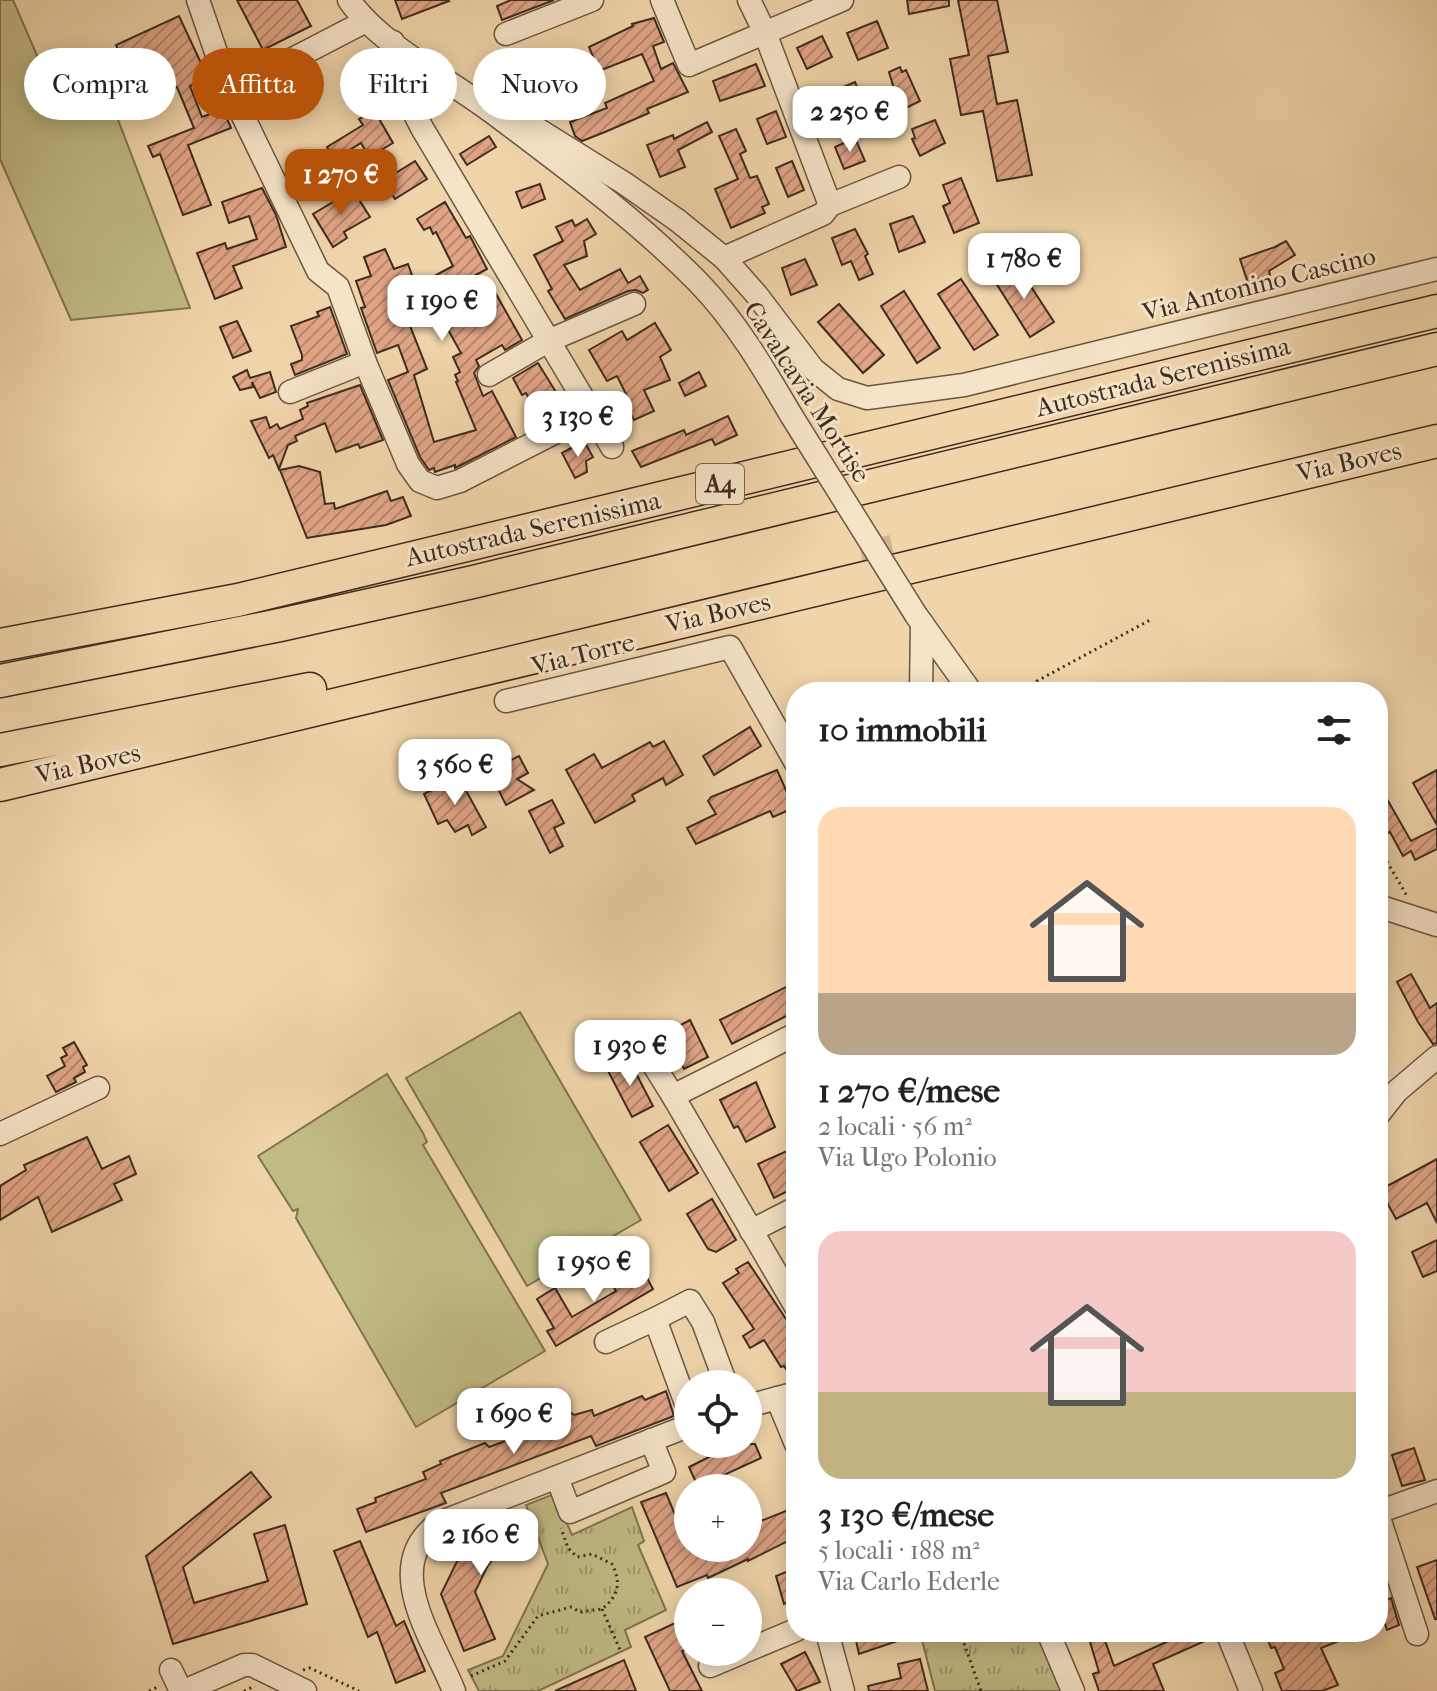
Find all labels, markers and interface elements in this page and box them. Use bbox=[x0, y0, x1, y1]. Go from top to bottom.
chip: Compra bbox=[24, 48, 176, 120]
chip: Affitta bbox=[192, 48, 324, 120]
chip: Filtri bbox=[340, 48, 457, 120]
chip: Nuovo bbox=[473, 48, 606, 120]
pin: 2 250 € bbox=[776, 86, 924, 154]
text: 2 250 € bbox=[811, 96, 889, 127]
pin: 1 270 € bbox=[267, 149, 415, 217]
text: 1 270 € bbox=[303, 159, 379, 190]
pin: 1 780 € bbox=[950, 233, 1098, 301]
street label: Via Antonino Cascino bbox=[1138, 240, 1379, 328]
text: 1 780 € bbox=[986, 243, 1062, 274]
pin: 1 190 € bbox=[368, 275, 516, 343]
text: 1 190 € bbox=[405, 285, 479, 316]
street label: Cavalcavia Mortise bbox=[737, 296, 877, 488]
street label: Autostrada Serenissima bbox=[1032, 330, 1294, 424]
pin: 3 130 € bbox=[504, 391, 652, 459]
text: 3 130 € bbox=[542, 401, 614, 432]
street label: Via Boves bbox=[1293, 435, 1404, 489]
road number: A4 bbox=[696, 464, 744, 504]
street label: Autostrada Serenissima bbox=[402, 484, 664, 574]
street label: Via Boves bbox=[662, 586, 773, 640]
street label: Via Torre bbox=[527, 626, 638, 682]
icon: filters bbox=[1312, 708, 1356, 752]
text: 10 immobili bbox=[818, 710, 987, 750]
street label: Via Boves bbox=[32, 737, 143, 791]
pin: 3 560 € bbox=[381, 739, 529, 807]
text: 3 560 € bbox=[417, 749, 493, 780]
icon: home bbox=[1015, 859, 1159, 1003]
pin: 1 930 € bbox=[556, 1020, 704, 1088]
text: 1 930 € bbox=[593, 1030, 667, 1061]
text: 1 270 €/mese bbox=[818, 1071, 1000, 1111]
text: 2 locali · 56 m² bbox=[818, 1111, 972, 1142]
text: Via Ugo Polonio bbox=[818, 1142, 997, 1173]
pin: 1 950 € bbox=[520, 1236, 668, 1304]
text: 1 950 € bbox=[556, 1246, 632, 1277]
icon: home bbox=[1015, 1283, 1159, 1427]
map controls bbox=[674, 1370, 762, 1666]
button: locate bbox=[674, 1370, 762, 1458]
pin: 1 690 € bbox=[440, 1388, 588, 1456]
text: 1 690 € bbox=[475, 1398, 553, 1429]
button: + bbox=[674, 1474, 762, 1562]
text: 3 130 €/mese bbox=[818, 1495, 994, 1535]
pin: 2 160 € bbox=[407, 1509, 555, 1577]
text: 2 160 € bbox=[442, 1519, 520, 1550]
text: 5 locali · 188 m² bbox=[818, 1535, 980, 1566]
text: Via Carlo Ederle bbox=[818, 1566, 1000, 1597]
button: − bbox=[674, 1578, 762, 1666]

